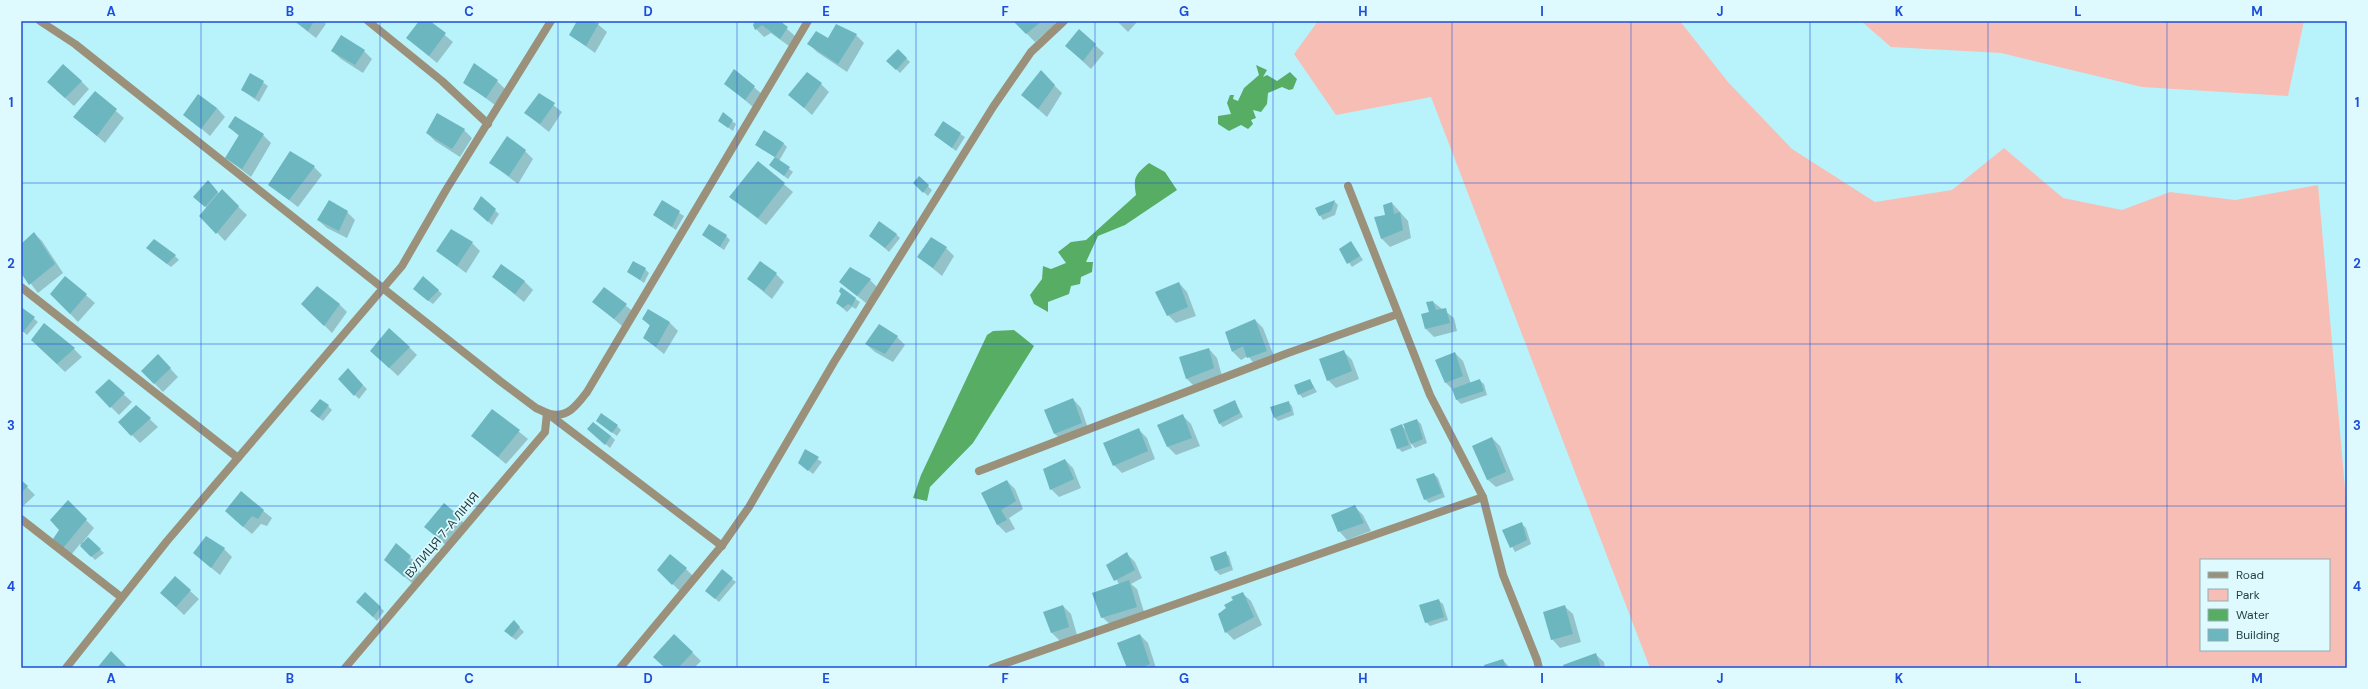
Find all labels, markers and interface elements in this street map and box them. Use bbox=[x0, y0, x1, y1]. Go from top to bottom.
text: A bbox=[106, 3, 116, 20]
text: B bbox=[286, 3, 294, 20]
text: C bbox=[464, 3, 474, 20]
text: D bbox=[643, 3, 653, 20]
text: E bbox=[822, 3, 830, 20]
text: F bbox=[1001, 3, 1009, 20]
text: G bbox=[1179, 3, 1189, 20]
text: H bbox=[1358, 3, 1368, 20]
text: I bbox=[1540, 3, 1544, 20]
text: J bbox=[1716, 3, 1724, 20]
text: K bbox=[1895, 3, 1904, 20]
text: L bbox=[2074, 3, 2082, 20]
text: M bbox=[2251, 3, 2263, 20]
text: 1 bbox=[9, 94, 13, 111]
text: 1 bbox=[2355, 94, 2359, 111]
text: 2 bbox=[7, 255, 15, 272]
text: 2 bbox=[2353, 255, 2361, 272]
text: 3 bbox=[7, 417, 15, 434]
text: 3 bbox=[2353, 417, 2361, 434]
street label: ВУЛИЦЯ 7-А ЛІНІЯ bbox=[401, 489, 483, 581]
legend bbox=[2200, 559, 2330, 651]
text: Road bbox=[2236, 567, 2264, 583]
text: 4 bbox=[7, 578, 15, 595]
text: 4 bbox=[2353, 578, 2361, 595]
text: Park bbox=[2236, 587, 2260, 603]
text: Water bbox=[2236, 607, 2270, 623]
text: Building bbox=[2236, 627, 2280, 643]
text: A bbox=[106, 670, 116, 687]
text: B bbox=[286, 670, 294, 687]
text: C bbox=[464, 670, 474, 687]
text: D bbox=[643, 670, 653, 687]
text: E bbox=[822, 670, 830, 687]
text: F bbox=[1001, 670, 1009, 687]
text: G bbox=[1179, 670, 1189, 687]
text: H bbox=[1358, 670, 1368, 687]
text: I bbox=[1540, 670, 1544, 687]
text: J bbox=[1716, 670, 1724, 687]
text: K bbox=[1895, 670, 1904, 687]
text: L bbox=[2074, 670, 2082, 687]
text: M bbox=[2251, 670, 2263, 687]

